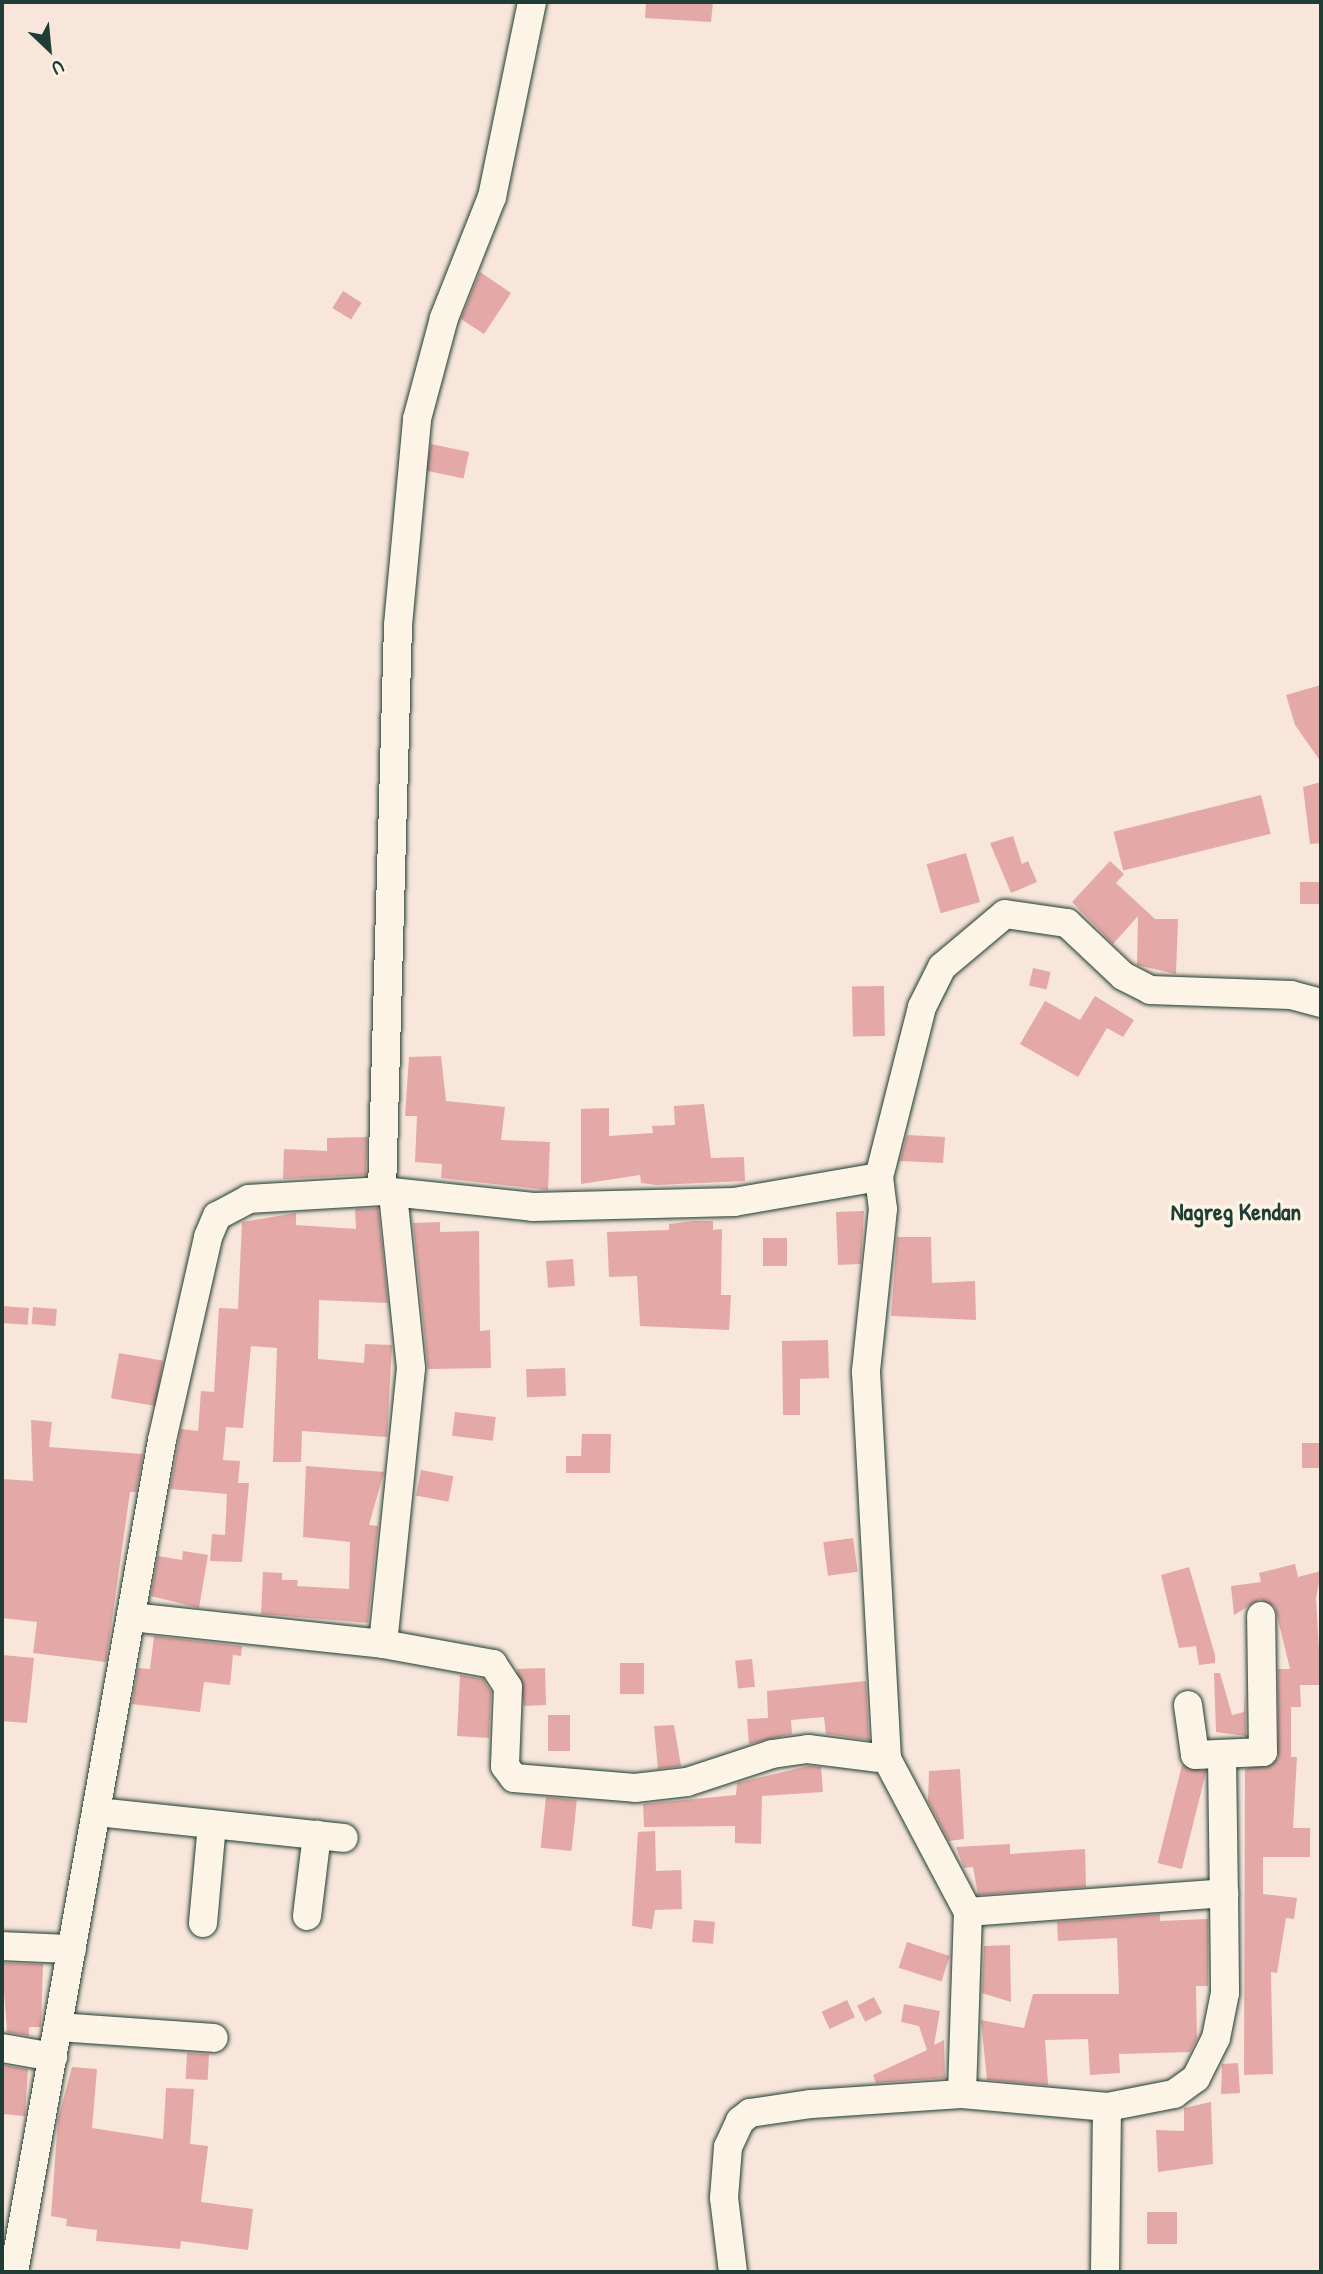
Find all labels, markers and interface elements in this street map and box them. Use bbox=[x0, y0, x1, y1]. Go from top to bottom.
north arrow bbox=[14, 14, 84, 84]
text: U bbox=[48, 54, 69, 82]
district label: Nagreg Kendan bbox=[1171, 1198, 1301, 1226]

